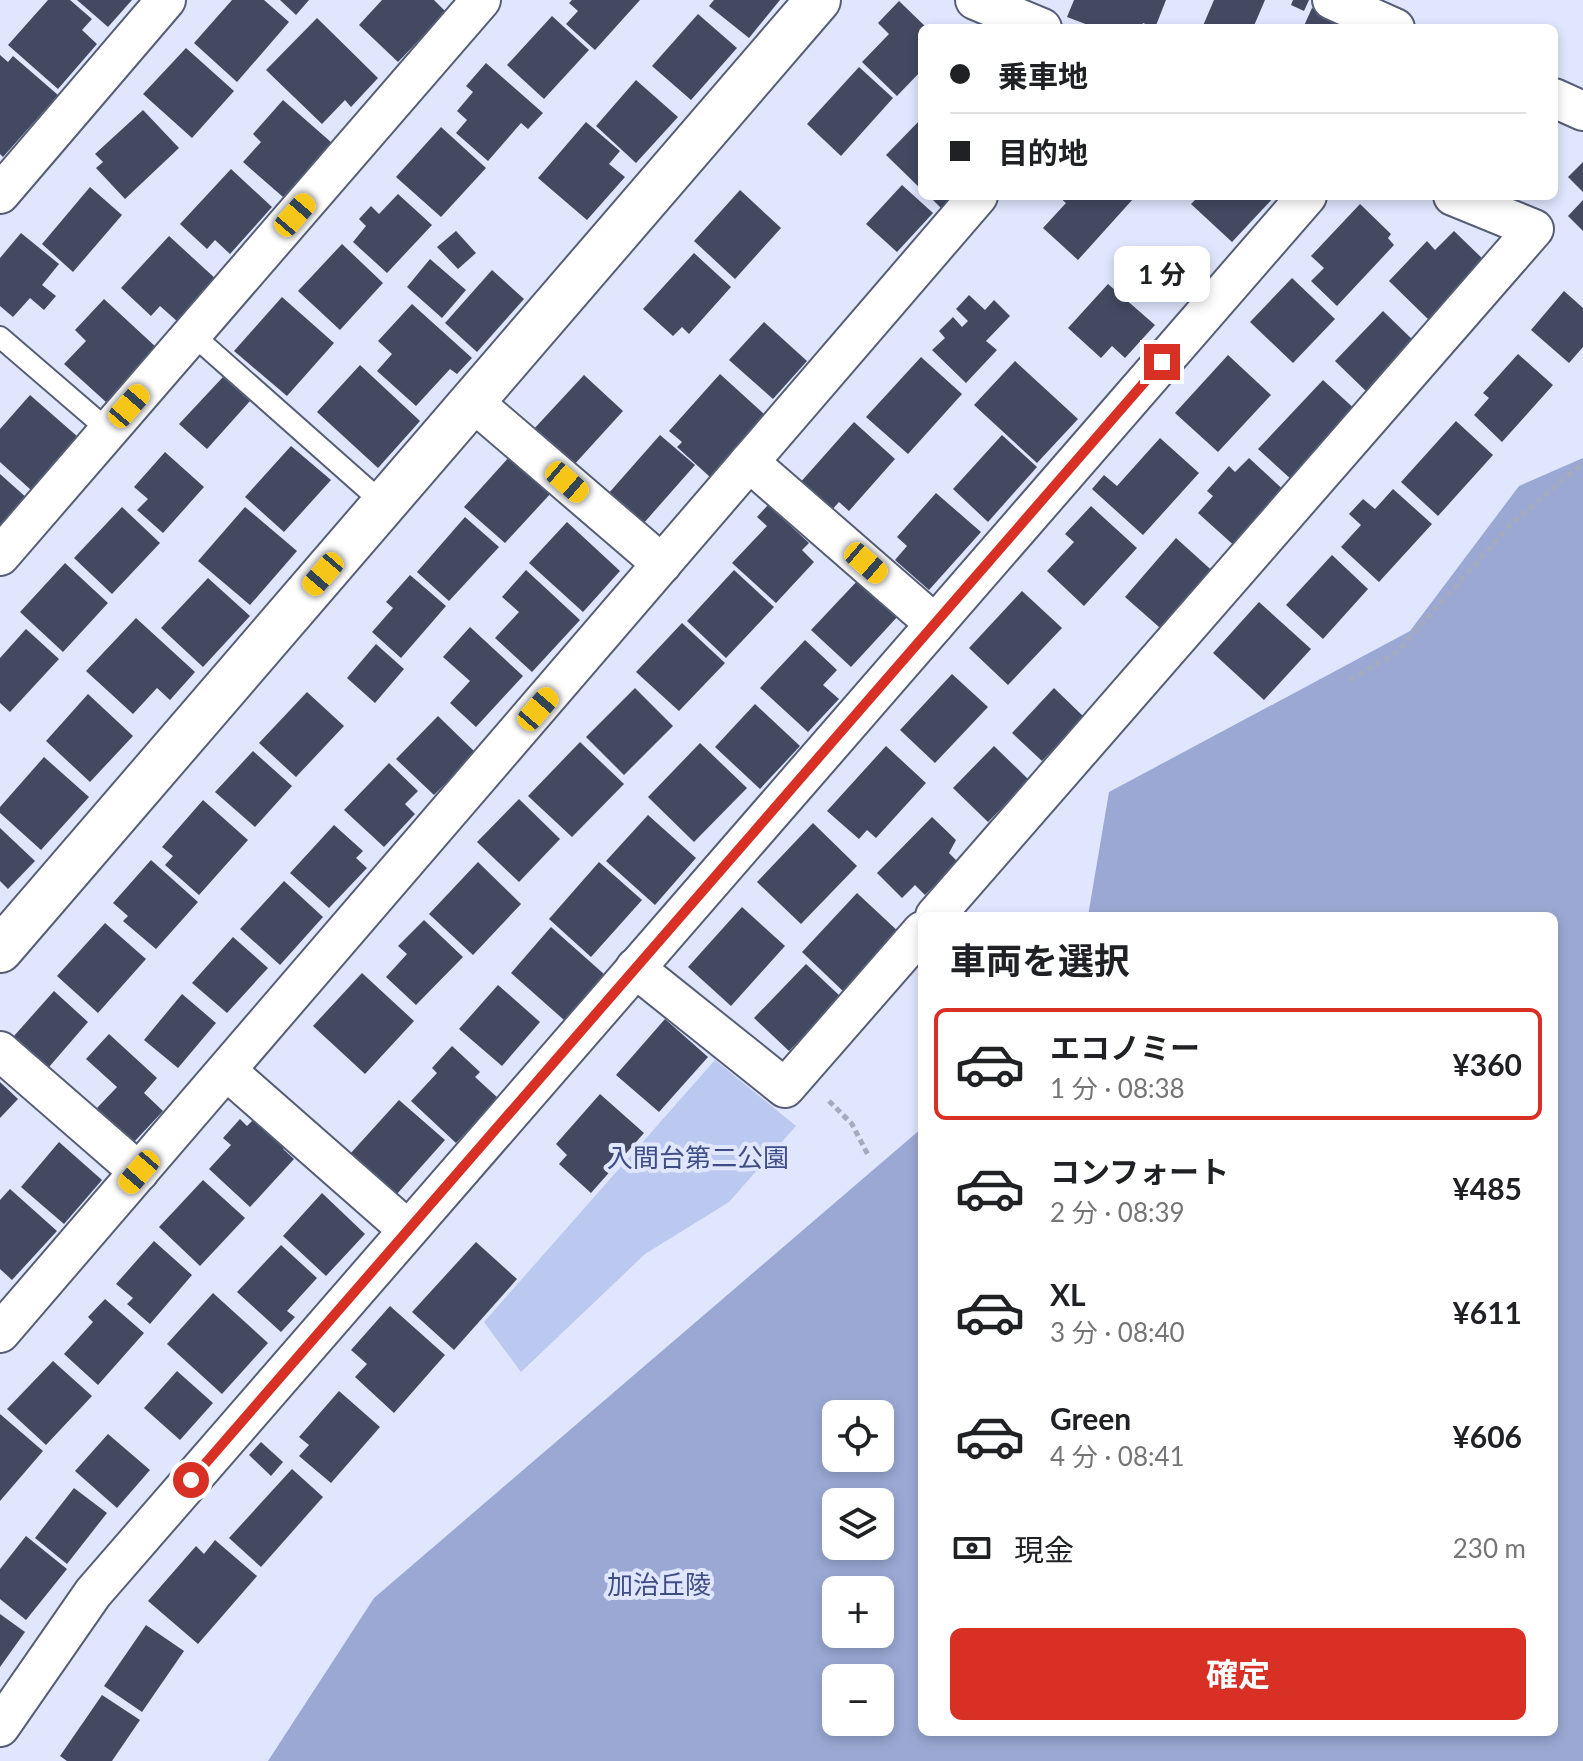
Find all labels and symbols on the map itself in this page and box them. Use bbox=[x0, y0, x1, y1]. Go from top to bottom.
car bbox=[270, 189, 320, 241]
callout: 1 分 bbox=[1114, 246, 1210, 302]
route end bbox=[1144, 344, 1180, 380]
car bbox=[104, 380, 154, 432]
car bbox=[541, 457, 593, 507]
car bbox=[840, 538, 892, 588]
car bbox=[298, 548, 348, 600]
car bbox=[513, 683, 563, 735]
park label: 入間台第二公園 bbox=[607, 1141, 789, 1173]
car bbox=[114, 1146, 164, 1198]
route start bbox=[173, 1462, 209, 1498]
park label: 加治丘陵 bbox=[607, 1568, 711, 1600]

